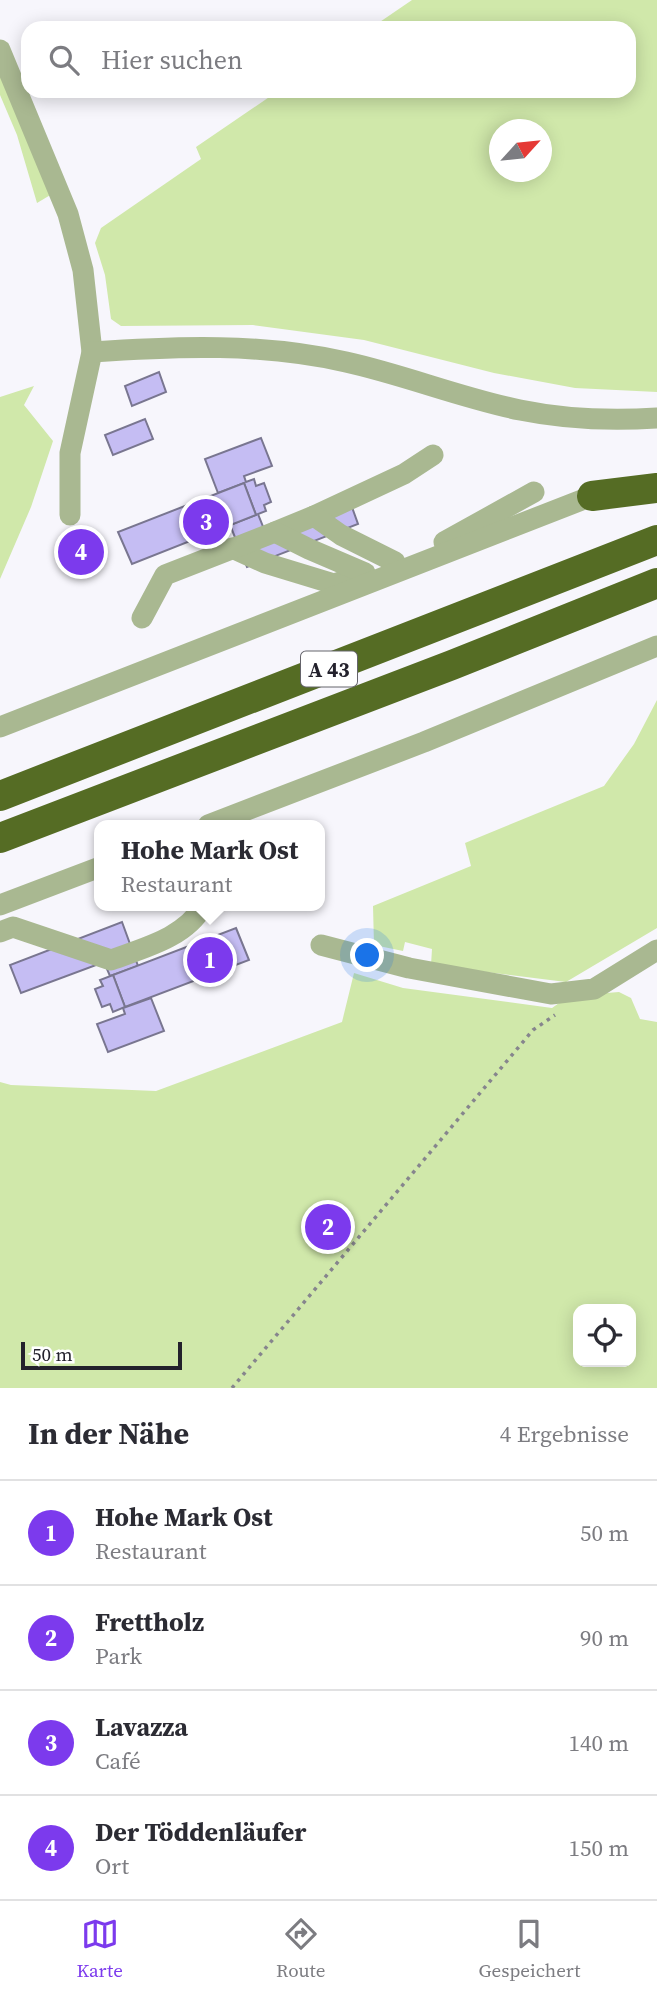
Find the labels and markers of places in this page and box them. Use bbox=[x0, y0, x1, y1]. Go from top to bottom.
pin: 3 bbox=[183, 496, 229, 548]
pin: 4 bbox=[58, 526, 104, 578]
pin: 1 bbox=[187, 934, 233, 986]
pin: 2 bbox=[305, 1201, 351, 1253]

